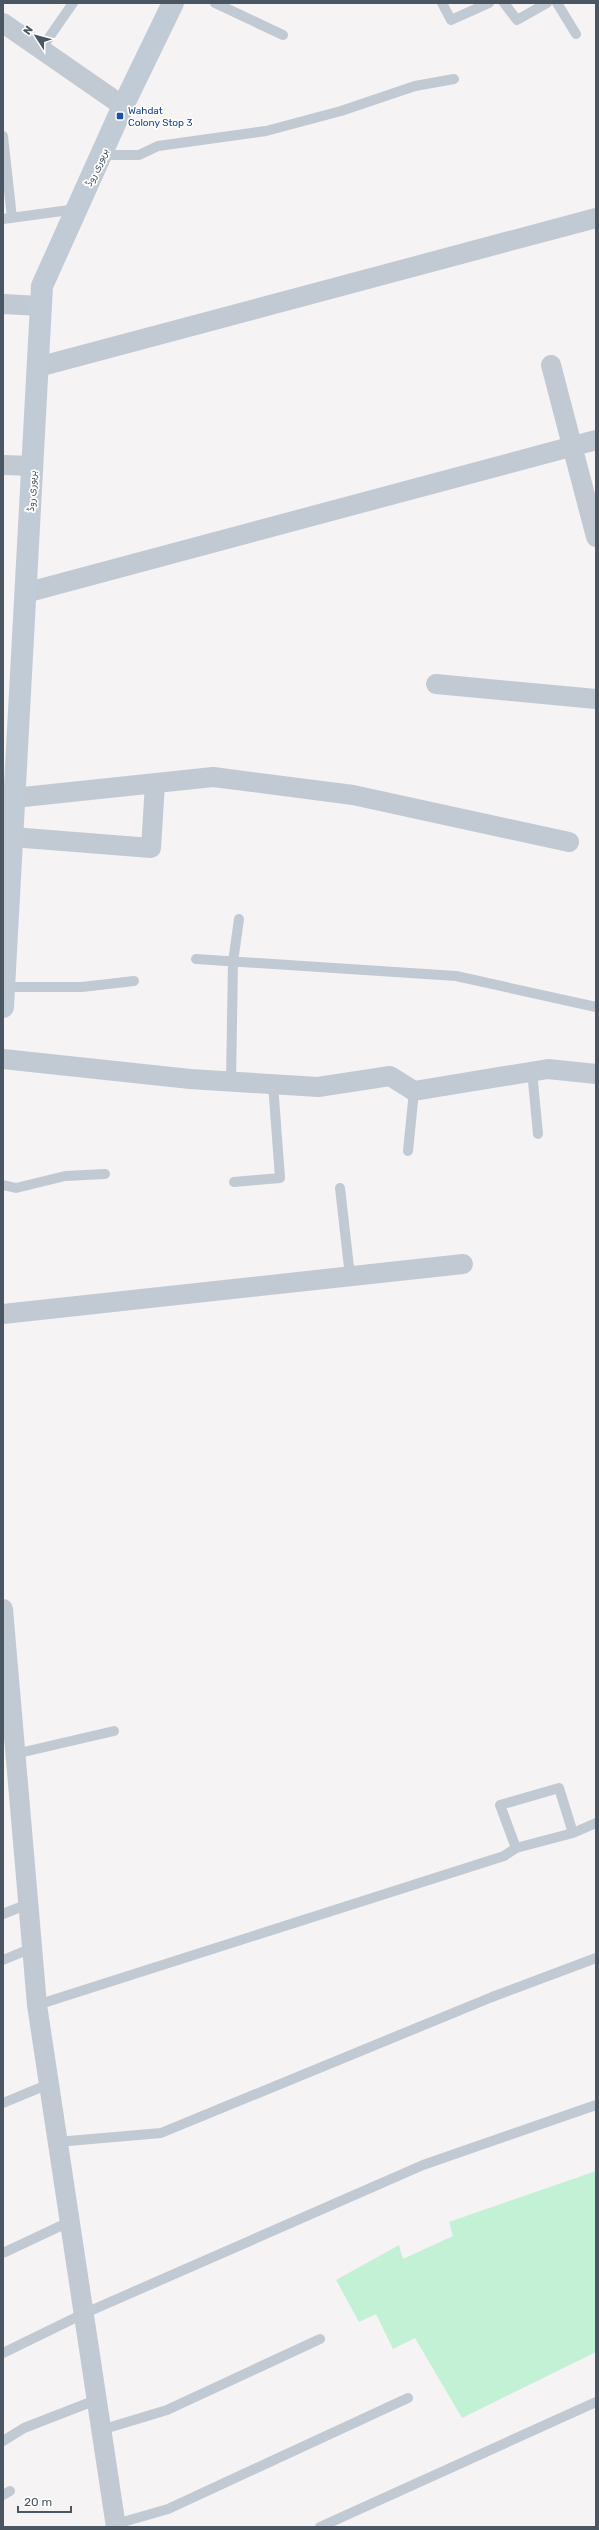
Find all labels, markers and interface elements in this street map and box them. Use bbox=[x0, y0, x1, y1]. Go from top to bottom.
north arrow bbox=[16, 16, 56, 56]
text: N bbox=[21, 23, 36, 37]
place label: Wahdat Colony Stop 3 bbox=[128, 105, 192, 129]
marker: Wahdat Colony Stop 3 bbox=[115, 111, 125, 121]
street label: بریوری روڈ bbox=[83, 146, 111, 189]
street label: بریوری روڈ bbox=[25, 470, 39, 512]
scale bar bbox=[18, 2488, 71, 2514]
text: 20 m bbox=[24, 2495, 52, 2509]

